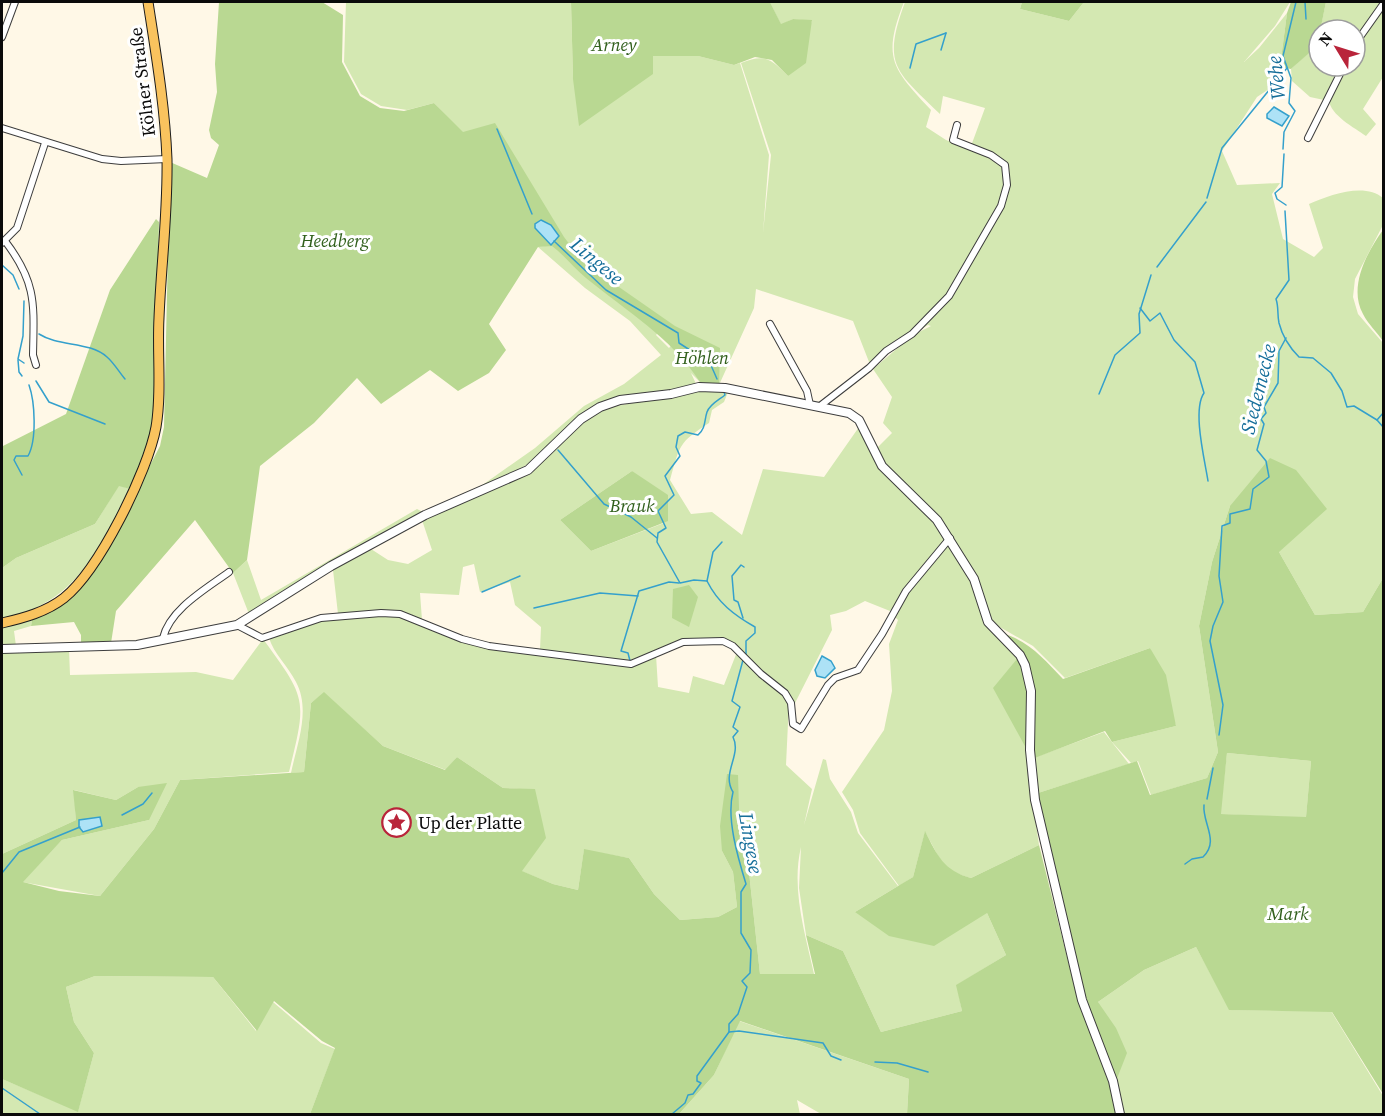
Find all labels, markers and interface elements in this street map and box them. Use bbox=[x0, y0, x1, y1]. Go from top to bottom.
north arrow bbox=[1307, 18, 1367, 78]
street label: Kölner Straße bbox=[123, 26, 161, 138]
text: N bbox=[1313, 27, 1338, 50]
park label: Arney bbox=[591, 32, 637, 57]
water label: Wehe bbox=[1260, 55, 1292, 101]
park label: Heedberg bbox=[299, 228, 371, 253]
water label: Lingese bbox=[564, 230, 630, 292]
water label: Siedemecke bbox=[1233, 341, 1283, 437]
park label: Höhlen bbox=[674, 345, 729, 370]
park label: Brauk bbox=[609, 493, 655, 518]
place icon: Up der Platte bbox=[381, 806, 413, 838]
water label: Lingese bbox=[732, 809, 770, 876]
place label: Up der Platte bbox=[418, 810, 522, 835]
park label: Mark bbox=[1266, 901, 1309, 926]

